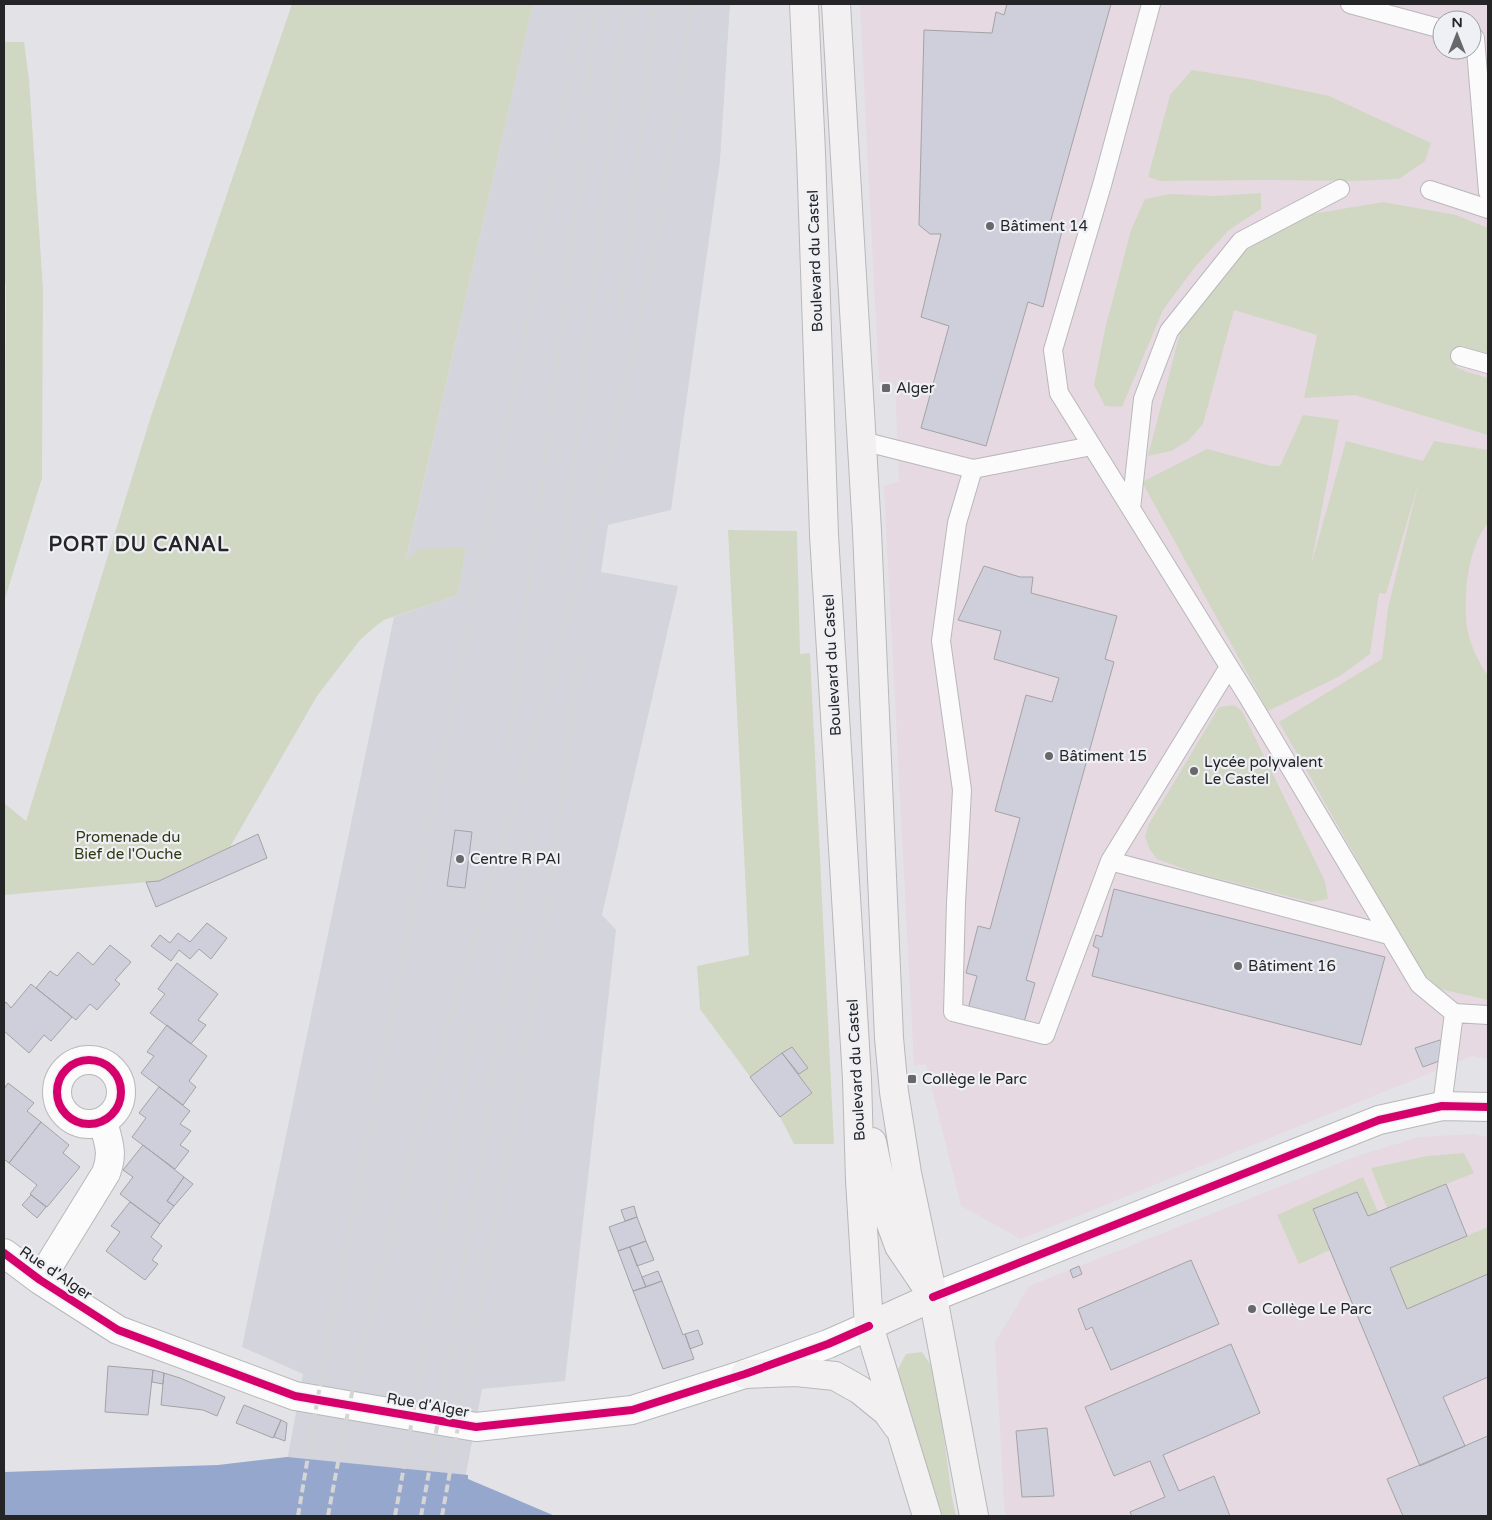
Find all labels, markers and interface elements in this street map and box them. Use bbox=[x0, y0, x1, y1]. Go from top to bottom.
north arrow bbox=[1432, 10, 1482, 60]
text: N bbox=[1451, 14, 1463, 31]
street label: Boulevard du Castel bbox=[804, 190, 826, 332]
place label: Bâtiment 14 bbox=[1000, 217, 1088, 235]
marker: Bâtiment 14 bbox=[984, 220, 996, 232]
place label: Alger bbox=[896, 379, 935, 397]
marker: Alger bbox=[880, 382, 892, 394]
district label: PORT DU CANAL bbox=[49, 533, 230, 557]
street label: Boulevard du Castel bbox=[819, 594, 845, 736]
place label: Bâtiment 15 bbox=[1059, 747, 1147, 765]
marker: Bâtiment 15 bbox=[1043, 750, 1055, 762]
place label: Lycée polyvalent Le Castel bbox=[1204, 753, 1323, 788]
marker: Lycée polyvalent Le Castel bbox=[1188, 765, 1200, 777]
park label: Promenade du Bief de l'Ouche bbox=[74, 828, 182, 863]
place label: Centre R PAI bbox=[470, 850, 561, 868]
marker: Centre R PAI bbox=[454, 853, 466, 865]
place label: Bâtiment 16 bbox=[1248, 957, 1336, 975]
marker: Bâtiment 16 bbox=[1232, 960, 1244, 972]
street label: Boulevard du Castel bbox=[843, 999, 869, 1141]
place label: Collège le Parc bbox=[922, 1070, 1027, 1088]
marker: Collège le Parc bbox=[906, 1073, 918, 1085]
street label: Rue d'Alger bbox=[16, 1242, 96, 1304]
place label: Collège Le Parc bbox=[1262, 1300, 1372, 1318]
marker: Collège Le Parc bbox=[1246, 1303, 1258, 1315]
street label: Rue d'Alger bbox=[385, 1389, 471, 1421]

